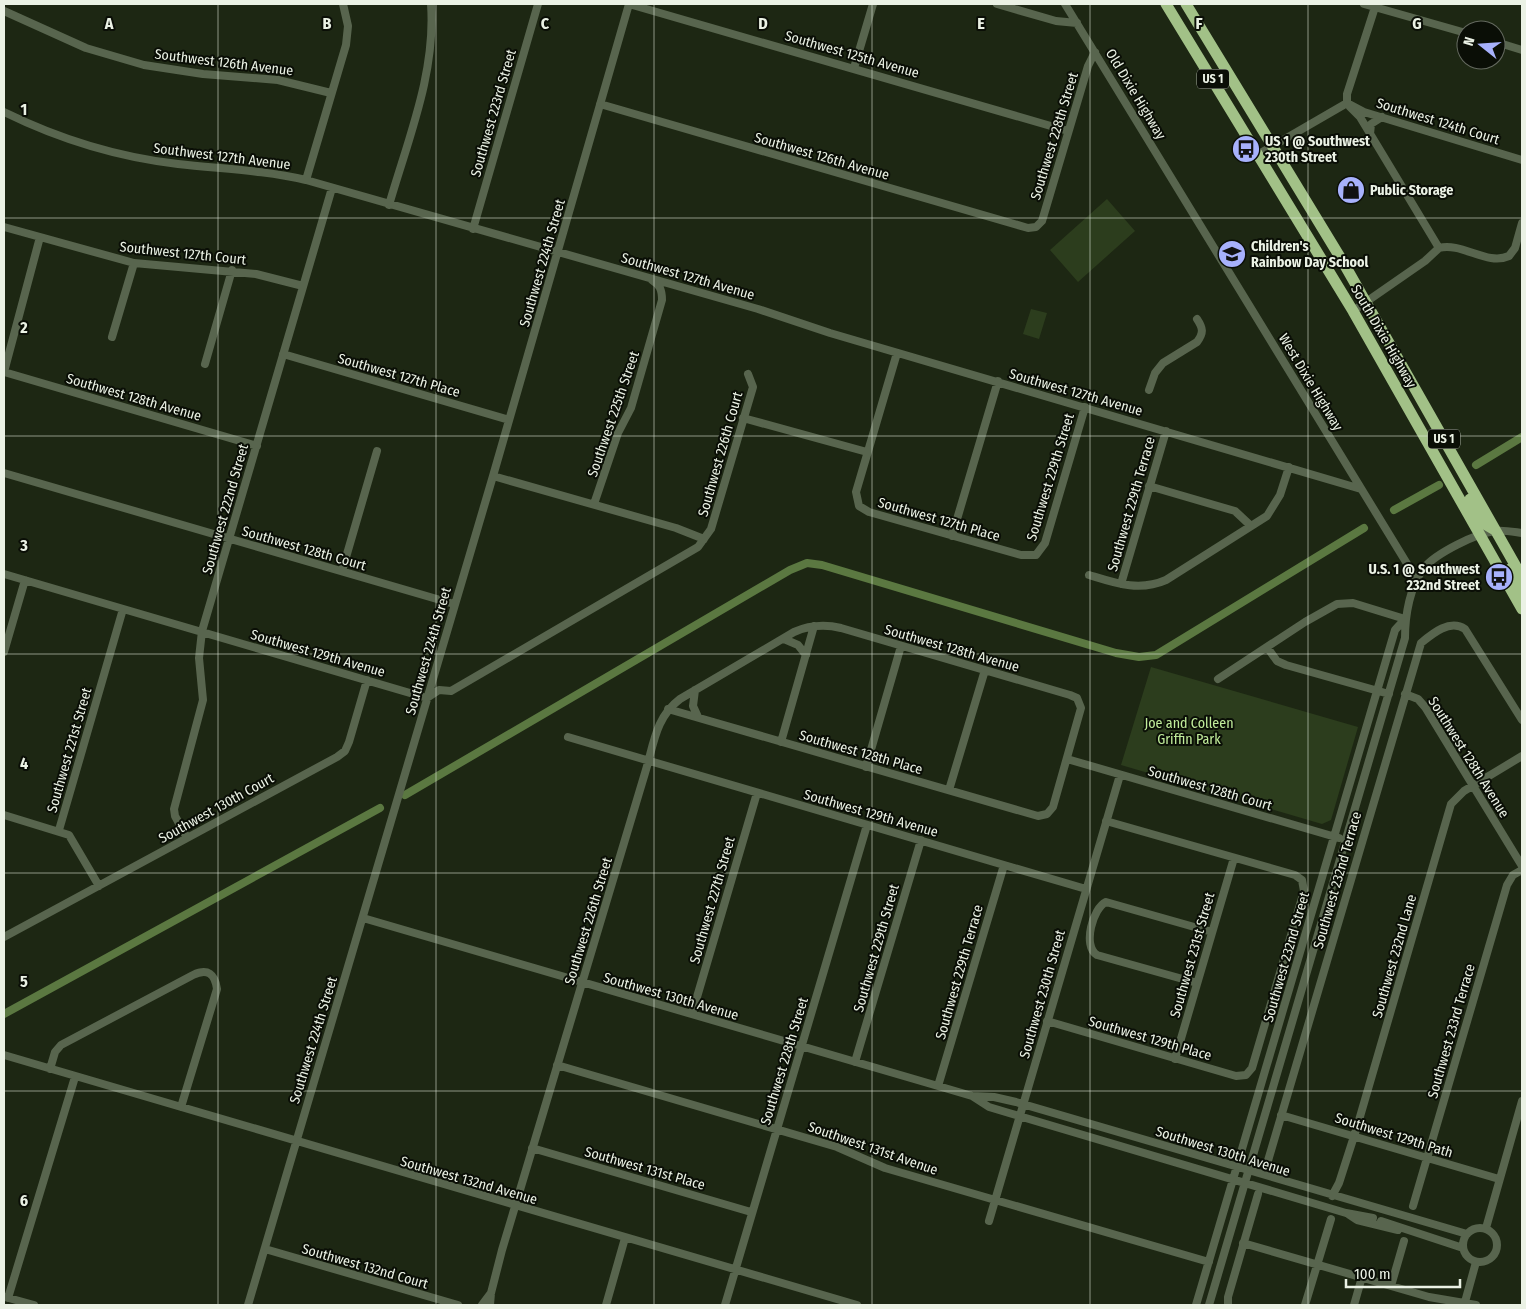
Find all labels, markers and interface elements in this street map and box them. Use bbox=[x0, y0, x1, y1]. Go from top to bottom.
text: A bbox=[104, 14, 114, 33]
text: B bbox=[323, 14, 332, 33]
text: C bbox=[541, 14, 550, 33]
text: D bbox=[758, 14, 768, 33]
text: E bbox=[977, 14, 985, 33]
text: F bbox=[1195, 14, 1203, 33]
text: G bbox=[1412, 14, 1422, 33]
north arrow bbox=[1456, 20, 1506, 70]
street label: Southwest 125th Avenue bbox=[783, 27, 921, 82]
text: N bbox=[1460, 35, 1478, 48]
street label: Southwest 126th Avenue bbox=[154, 46, 294, 79]
street label: Old Dixie Highway bbox=[1102, 46, 1170, 143]
street label: Southwest 223rd Street bbox=[467, 47, 520, 179]
street label: Southwest 228th Street bbox=[1027, 70, 1082, 202]
road number: US 1 bbox=[1197, 70, 1229, 88]
street label: Southwest 124th Court bbox=[1374, 95, 1502, 148]
text: 1 bbox=[21, 100, 27, 119]
street label: Southwest 126th Avenue bbox=[753, 129, 891, 184]
place label: US 1 @ Southwest 230th Street bbox=[1264, 133, 1371, 166]
bus stop icon: US 1 @ Southwest 230th Street bbox=[1231, 134, 1261, 164]
street label: Southwest 127th Avenue bbox=[152, 140, 292, 173]
shop icon: Public Storage bbox=[1336, 175, 1366, 205]
place label: Public Storage bbox=[1370, 182, 1453, 199]
street label: Southwest 224th Street bbox=[516, 197, 569, 329]
street label: Southwest 127th Court bbox=[119, 238, 247, 269]
place label: Children's Rainbow Day School bbox=[1251, 238, 1368, 271]
school or university icon: Children's Rainbow Day School bbox=[1217, 239, 1247, 269]
street label: Southwest 127th Avenue bbox=[619, 249, 757, 304]
street label: South Dixie Highway bbox=[1347, 282, 1420, 391]
text: 2 bbox=[19, 318, 28, 337]
street label: West Dixie Highway bbox=[1275, 331, 1347, 435]
street label: Southwest 225th Street bbox=[584, 349, 643, 479]
street label: Southwest 127th Place bbox=[336, 350, 462, 401]
street label: Southwest 127th Avenue bbox=[1007, 365, 1145, 420]
street label: Southwest 128th Avenue bbox=[64, 370, 203, 425]
street label: Southwest 226th Court bbox=[695, 389, 747, 519]
street label: Southwest 229th Street bbox=[1023, 411, 1078, 543]
road number: US 1 bbox=[1428, 429, 1460, 448]
street label: Southwest 229th Terrace bbox=[1104, 435, 1159, 573]
street label: Southwest 222nd Street bbox=[199, 442, 252, 576]
street label: Southwest 127th Place bbox=[876, 494, 1002, 545]
street label: Southwest 128th Court bbox=[240, 523, 368, 574]
text: 3 bbox=[19, 536, 28, 555]
place label: U.S. 1 @ Southwest 232nd Street bbox=[1369, 561, 1481, 594]
bus stop icon: U.S. 1 @ Southwest 232nd Street bbox=[1484, 562, 1514, 592]
street label: Southwest 224th Street bbox=[402, 585, 455, 717]
street label: Southwest 128th Avenue bbox=[882, 621, 1021, 676]
street label: Southwest 129th Avenue bbox=[249, 626, 387, 681]
street label: Southwest 221st Street bbox=[43, 685, 96, 815]
street label: Southwest 128th Avenue bbox=[1424, 694, 1513, 821]
park label: Joe and Colleen Griffin Park bbox=[1144, 715, 1234, 748]
street label: Southwest 128th Place bbox=[797, 727, 925, 778]
text: 4 bbox=[20, 754, 28, 773]
street label: Southwest 128th Court bbox=[1146, 763, 1274, 814]
street label: Southwest 130th Court bbox=[156, 770, 277, 847]
street label: Southwest 129th Avenue bbox=[802, 786, 940, 841]
street label: Southwest 232nd Terrace bbox=[1310, 810, 1365, 951]
street label: Southwest 227th Street bbox=[686, 834, 739, 966]
street label: Southwest 226th Street bbox=[561, 855, 616, 987]
street label: Southwest 229th Street bbox=[850, 882, 903, 1014]
street label: Southwest 231st Street bbox=[1166, 890, 1219, 1020]
street label: Southwest 232nd Street bbox=[1260, 890, 1313, 1024]
street label: Southwest 232nd Lane bbox=[1369, 892, 1420, 1020]
street label: Southwest 229th Terrace bbox=[932, 903, 987, 1041]
street label: Southwest 230th Street bbox=[1016, 927, 1069, 1060]
street label: Southwest 233rd Terrace bbox=[1424, 962, 1479, 1100]
street label: Southwest 130th Avenue bbox=[601, 969, 741, 1024]
text: 5 bbox=[20, 972, 28, 991]
street label: Southwest 224th Street bbox=[286, 974, 341, 1106]
street label: Southwest 228th Street bbox=[757, 995, 812, 1127]
street label: Southwest 129th Place bbox=[1086, 1013, 1214, 1064]
street label: Southwest 129th Path bbox=[1333, 1109, 1455, 1162]
street label: Southwest 131st Avenue bbox=[806, 1118, 940, 1179]
street label: Southwest 130th Avenue bbox=[1153, 1123, 1292, 1180]
street label: Southwest 131st Place bbox=[583, 1143, 707, 1194]
street label: Southwest 132nd Avenue bbox=[398, 1153, 539, 1208]
text: 6 bbox=[20, 1191, 28, 1210]
street label: Southwest 132nd Court bbox=[300, 1240, 430, 1293]
scale bar bbox=[1346, 1256, 1460, 1288]
text: 100 m bbox=[1354, 1265, 1391, 1283]

